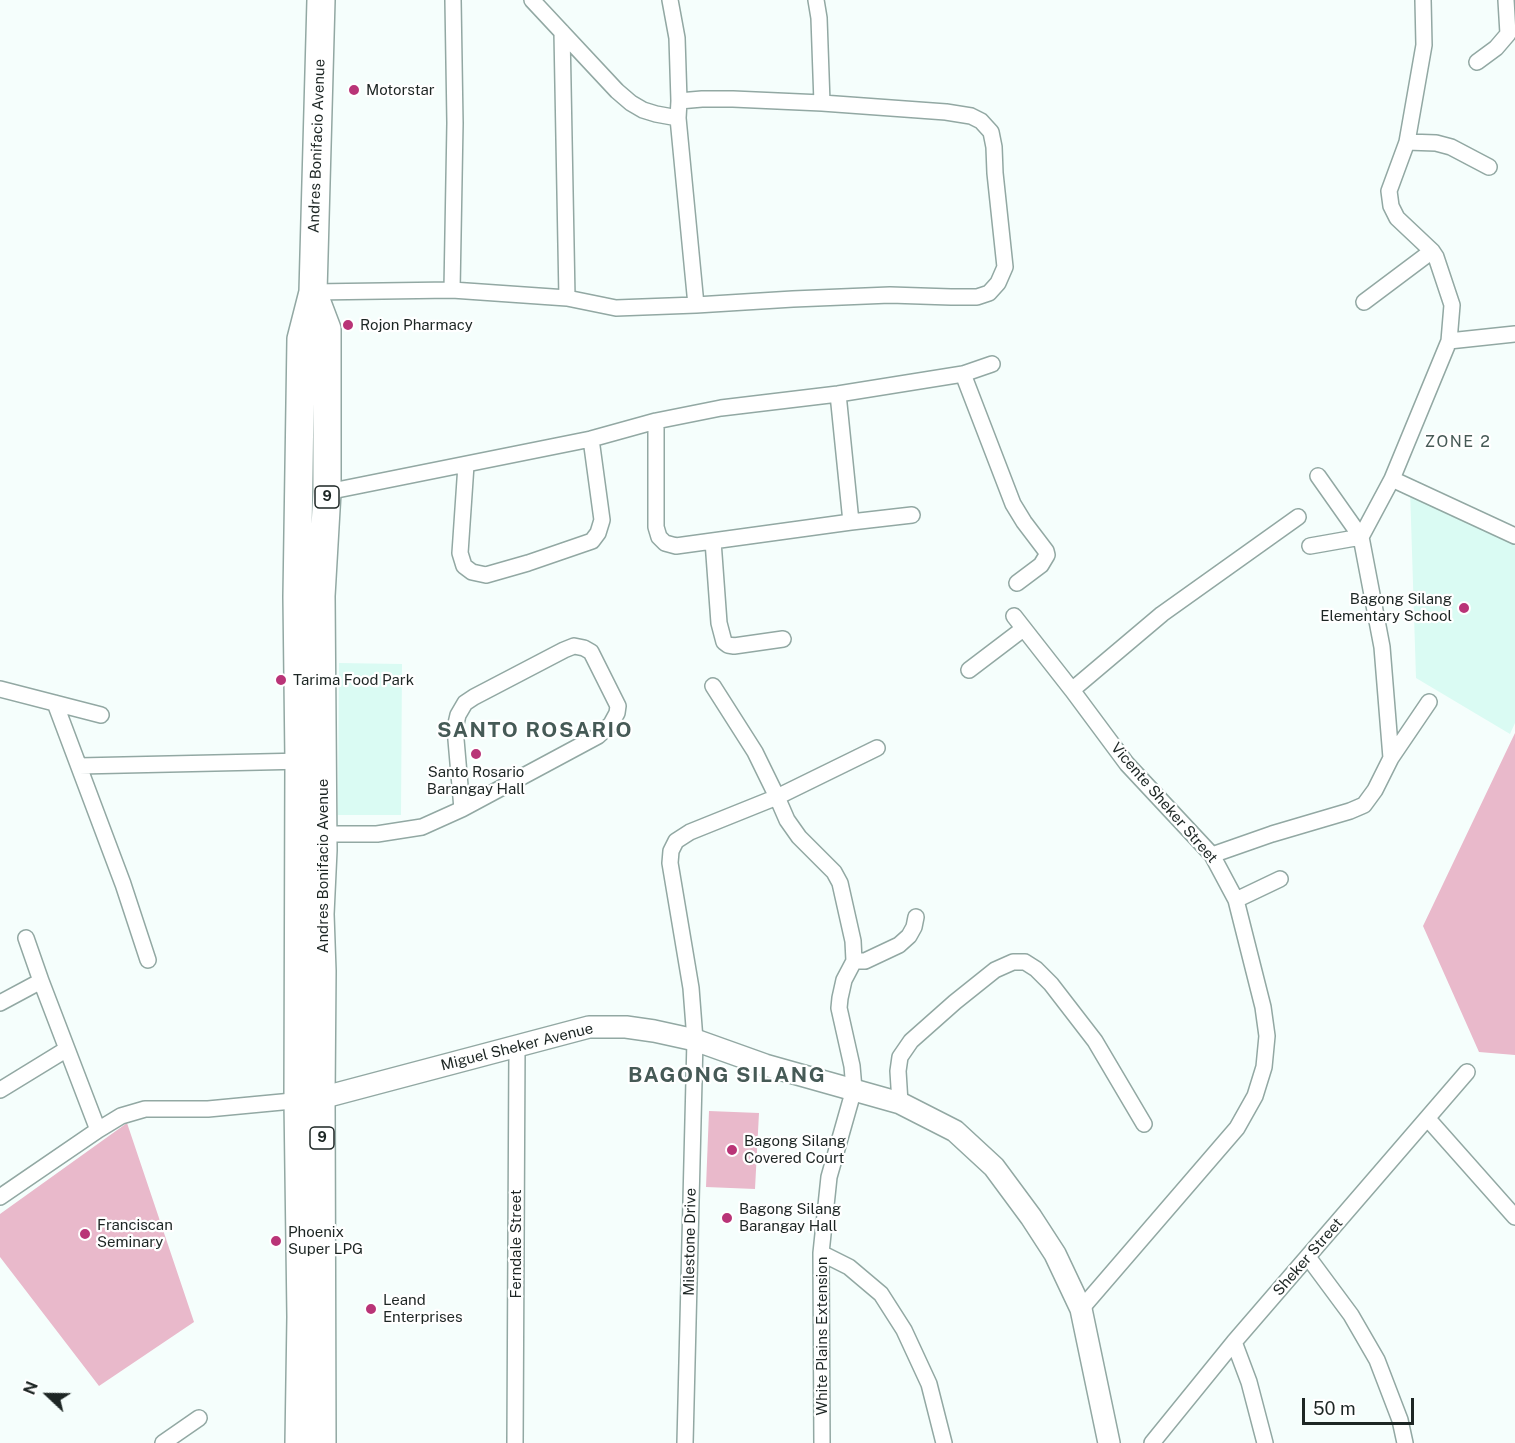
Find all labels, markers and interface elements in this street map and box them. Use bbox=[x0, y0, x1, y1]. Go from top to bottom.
street label: Andres Bonifacio Avenue bbox=[305, 59, 329, 233]
place label: Motorstar bbox=[366, 81, 435, 99]
marker: Motorstar bbox=[347, 83, 361, 97]
place label: Rojon Pharmacy bbox=[360, 316, 473, 334]
marker: Rojon Pharmacy bbox=[341, 318, 355, 332]
district label: ZONE 2 bbox=[1425, 432, 1491, 452]
road number: 9 bbox=[315, 486, 339, 508]
place label: Bagong Silang Elementary School bbox=[1320, 590, 1452, 625]
marker: Bagong Silang Elementary School bbox=[1457, 601, 1471, 615]
place label: Tarima Food Park bbox=[293, 671, 414, 689]
marker: Tarima Food Park bbox=[274, 673, 288, 687]
district label: SANTO ROSARIO bbox=[437, 718, 633, 744]
street label: Vicente Sheker Street bbox=[1107, 739, 1221, 867]
marker: Santo Rosario Barangay Hall bbox=[469, 747, 483, 761]
place label: Santo Rosario Barangay Hall bbox=[427, 763, 525, 798]
street label: Andres Bonifacio Avenue bbox=[314, 779, 332, 953]
street label: Miguel Sheker Avenue bbox=[439, 1019, 595, 1075]
district label: BAGONG SILANG bbox=[628, 1063, 826, 1089]
road number: 9 bbox=[310, 1127, 334, 1149]
place label: Bagong Silang Covered Court bbox=[744, 1132, 846, 1167]
marker: Bagong Silang Covered Court bbox=[725, 1143, 739, 1157]
street label: Milestone Drive bbox=[680, 1188, 700, 1296]
street label: Ferndale Street bbox=[507, 1189, 525, 1299]
place label: Bagong Silang Barangay Hall bbox=[739, 1200, 841, 1235]
marker: Bagong Silang Barangay Hall bbox=[720, 1211, 734, 1225]
street label: Sheker Street bbox=[1269, 1214, 1347, 1300]
place label: Franciscan Seminary bbox=[97, 1216, 173, 1251]
place label: Phoenix Super LPG bbox=[288, 1223, 363, 1258]
marker: Franciscan Seminary bbox=[78, 1227, 92, 1241]
marker: Phoenix Super LPG bbox=[269, 1234, 283, 1248]
street label: White Plains Extension bbox=[813, 1257, 831, 1415]
place label: Leand Enterprises bbox=[383, 1291, 463, 1326]
marker: Leand Enterprises bbox=[364, 1302, 378, 1316]
north arrow bbox=[18, 1365, 78, 1425]
text: N bbox=[20, 1379, 42, 1397]
scale bar bbox=[1305, 1386, 1418, 1424]
text: 50 m bbox=[1313, 1398, 1356, 1419]

